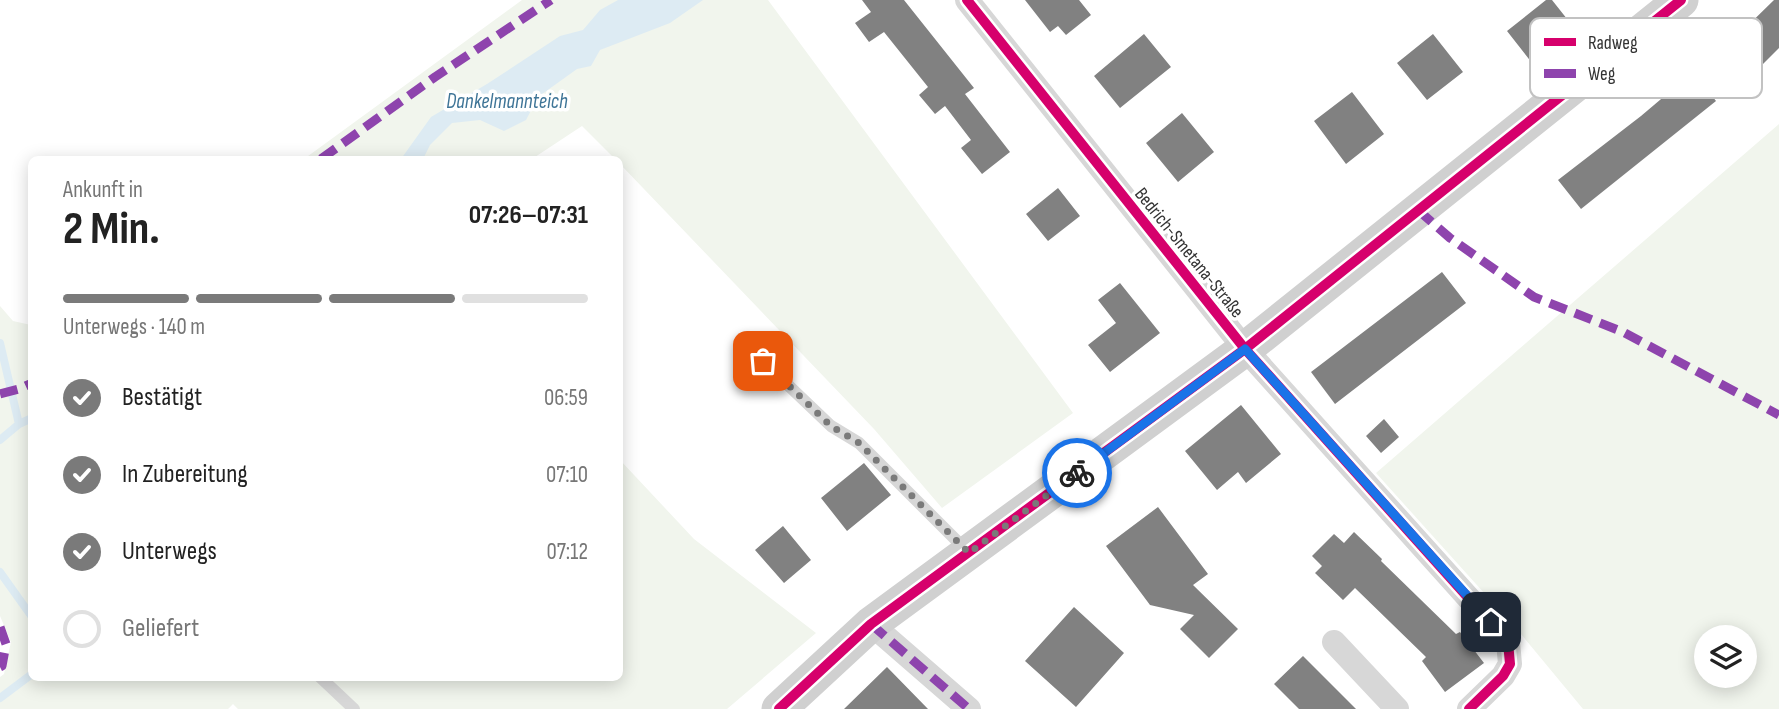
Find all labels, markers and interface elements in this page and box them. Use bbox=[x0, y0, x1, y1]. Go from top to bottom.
legend bbox=[1530, 18, 1762, 98]
text: Radweg bbox=[1588, 32, 1638, 55]
text: Weg bbox=[1588, 63, 1616, 86]
water label: Dankelmannteich bbox=[446, 89, 568, 114]
text: Ankunft in bbox=[63, 176, 143, 204]
street label: Bedrich-Smetana-Straße bbox=[1129, 183, 1248, 323]
text: 07:26–07:31 bbox=[469, 200, 588, 231]
text: 2 Min. bbox=[63, 202, 160, 257]
text: Unterwegs · 140 m bbox=[63, 313, 205, 341]
pin bbox=[733, 331, 793, 391]
icon: bag bbox=[744, 342, 782, 380]
icon: check bbox=[63, 379, 101, 417]
text: Bestätigt bbox=[122, 382, 202, 413]
text: 06:59 bbox=[544, 384, 588, 412]
courier bbox=[1042, 438, 1112, 508]
icon: bike bbox=[1058, 454, 1096, 492]
icon: check bbox=[63, 456, 101, 494]
text: In Zubereitung bbox=[122, 459, 248, 490]
text: 07:10 bbox=[546, 461, 588, 489]
icon: check bbox=[63, 533, 101, 571]
text: Unterwegs bbox=[122, 536, 217, 567]
text: 07:12 bbox=[547, 538, 588, 566]
pin bbox=[1461, 592, 1521, 652]
icon: home bbox=[1472, 603, 1510, 641]
text: Geliefert bbox=[122, 613, 199, 644]
map controls bbox=[1694, 625, 1757, 688]
button: layers bbox=[1694, 625, 1757, 688]

